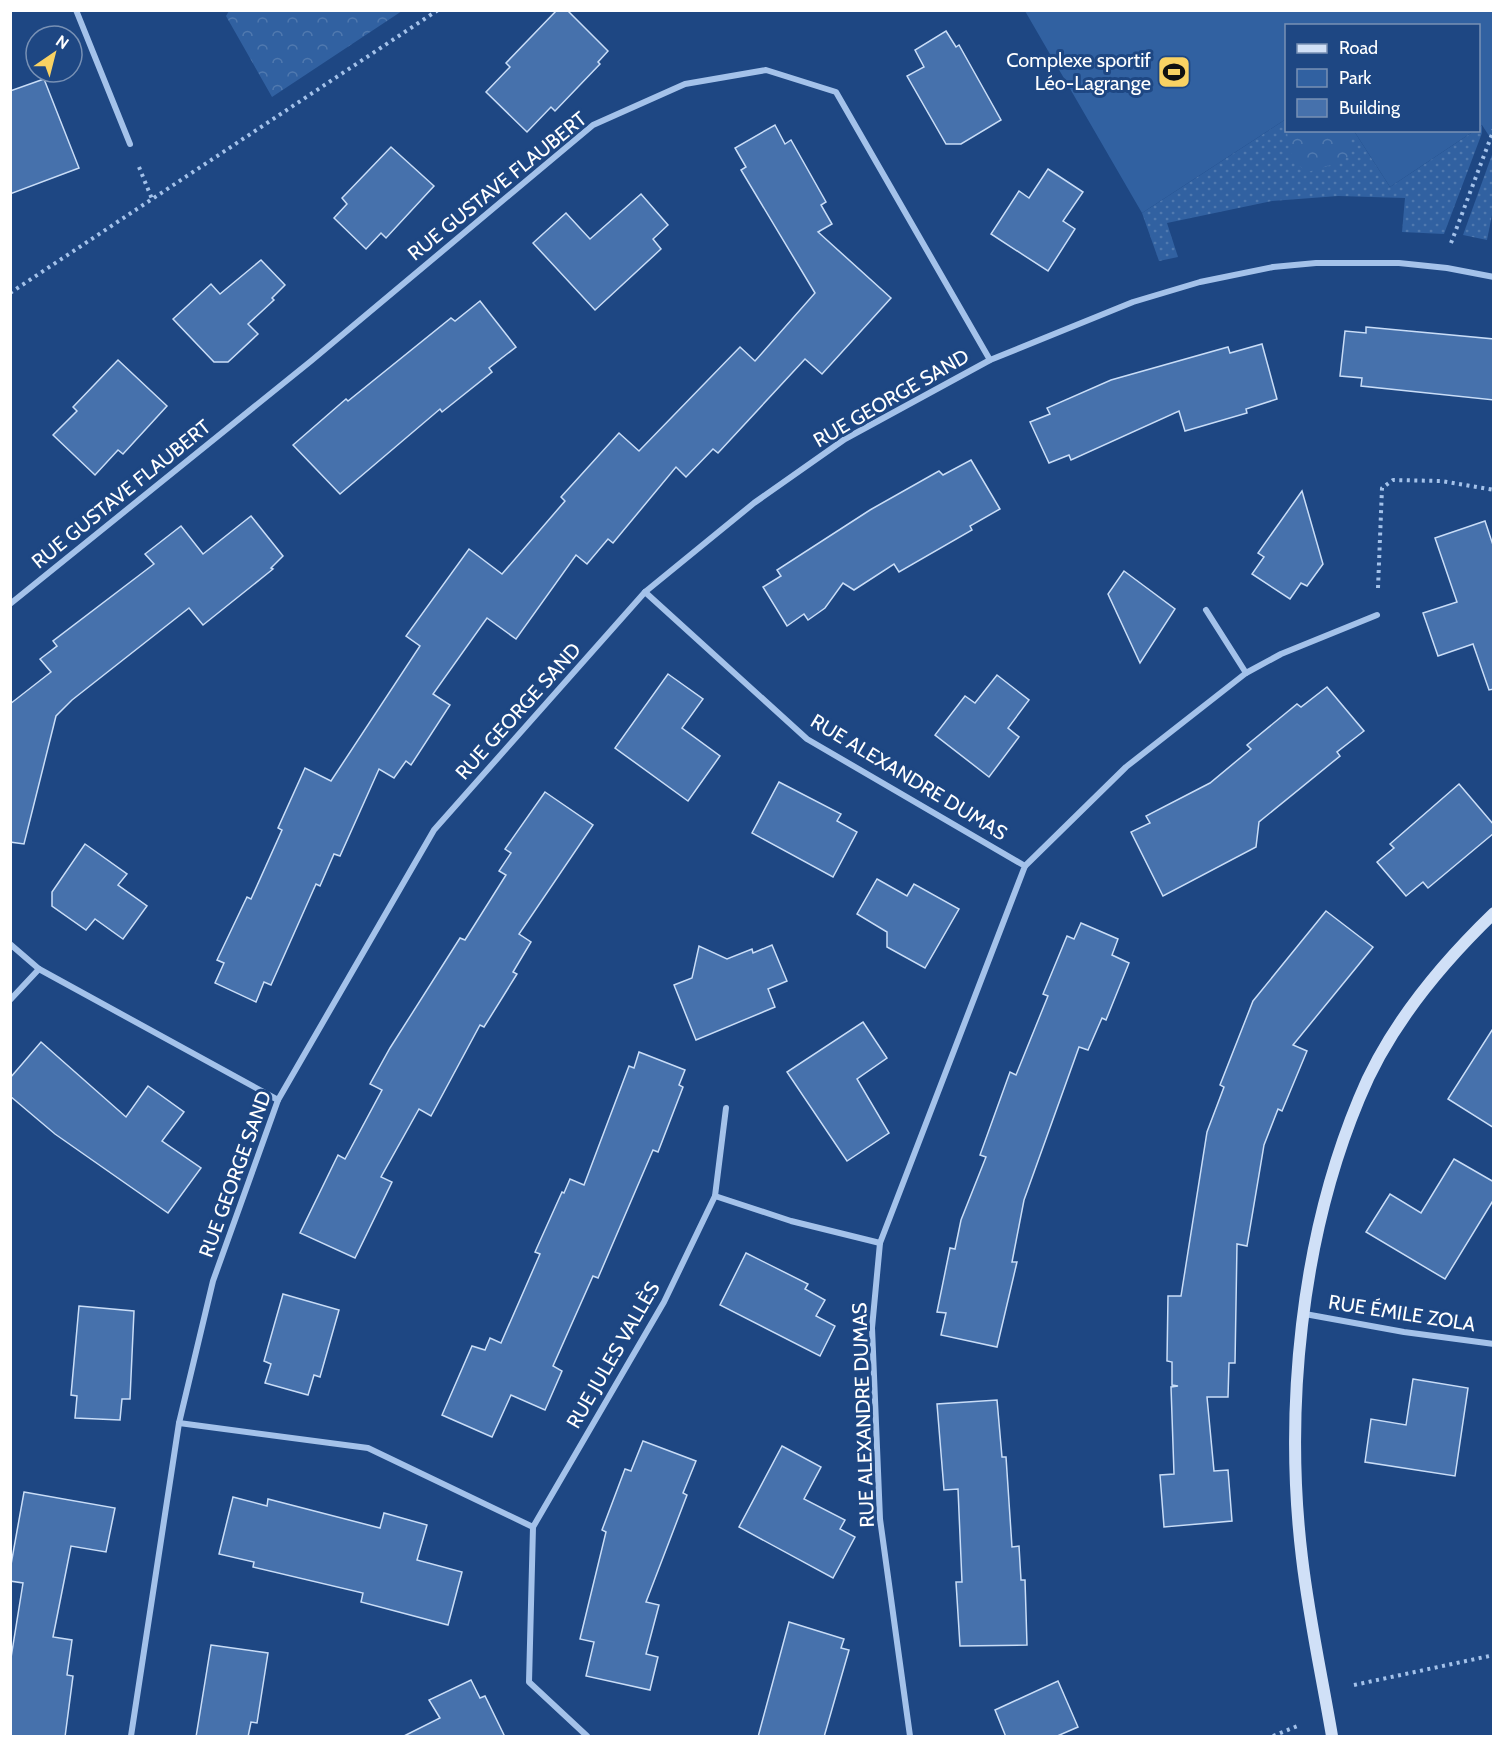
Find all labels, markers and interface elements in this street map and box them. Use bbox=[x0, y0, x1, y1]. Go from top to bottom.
north arrow bbox=[24, 24, 84, 84]
legend bbox=[1285, 24, 1480, 132]
text: N bbox=[52, 31, 72, 53]
text: Road bbox=[1339, 37, 1378, 59]
place label: Complexe sportif Léo-Lagrange bbox=[1006, 48, 1151, 95]
sports icon: Complexe sportif Léo-Lagrange bbox=[1156, 54, 1192, 90]
text: Park bbox=[1339, 67, 1372, 89]
text: Building bbox=[1339, 97, 1401, 119]
street label: RUE GUSTAVE FLAUBERT bbox=[403, 106, 591, 265]
street label: RUE GEORGE SAND bbox=[809, 344, 973, 452]
street label: RUE GUSTAVE FLAUBERT bbox=[27, 414, 215, 573]
street label: RUE GEORGE SAND bbox=[450, 638, 586, 784]
street label: RUE ALEXANDRE DUMAS bbox=[806, 709, 1012, 845]
street label: RUE GEORGE SAND bbox=[194, 1087, 276, 1261]
street label: RUE JULES VALLÈS bbox=[561, 1277, 665, 1433]
street label: RUE ÉMILE ZOLA bbox=[1327, 1290, 1478, 1337]
street label: RUE ALEXANDRE DUMAS bbox=[847, 1302, 879, 1528]

